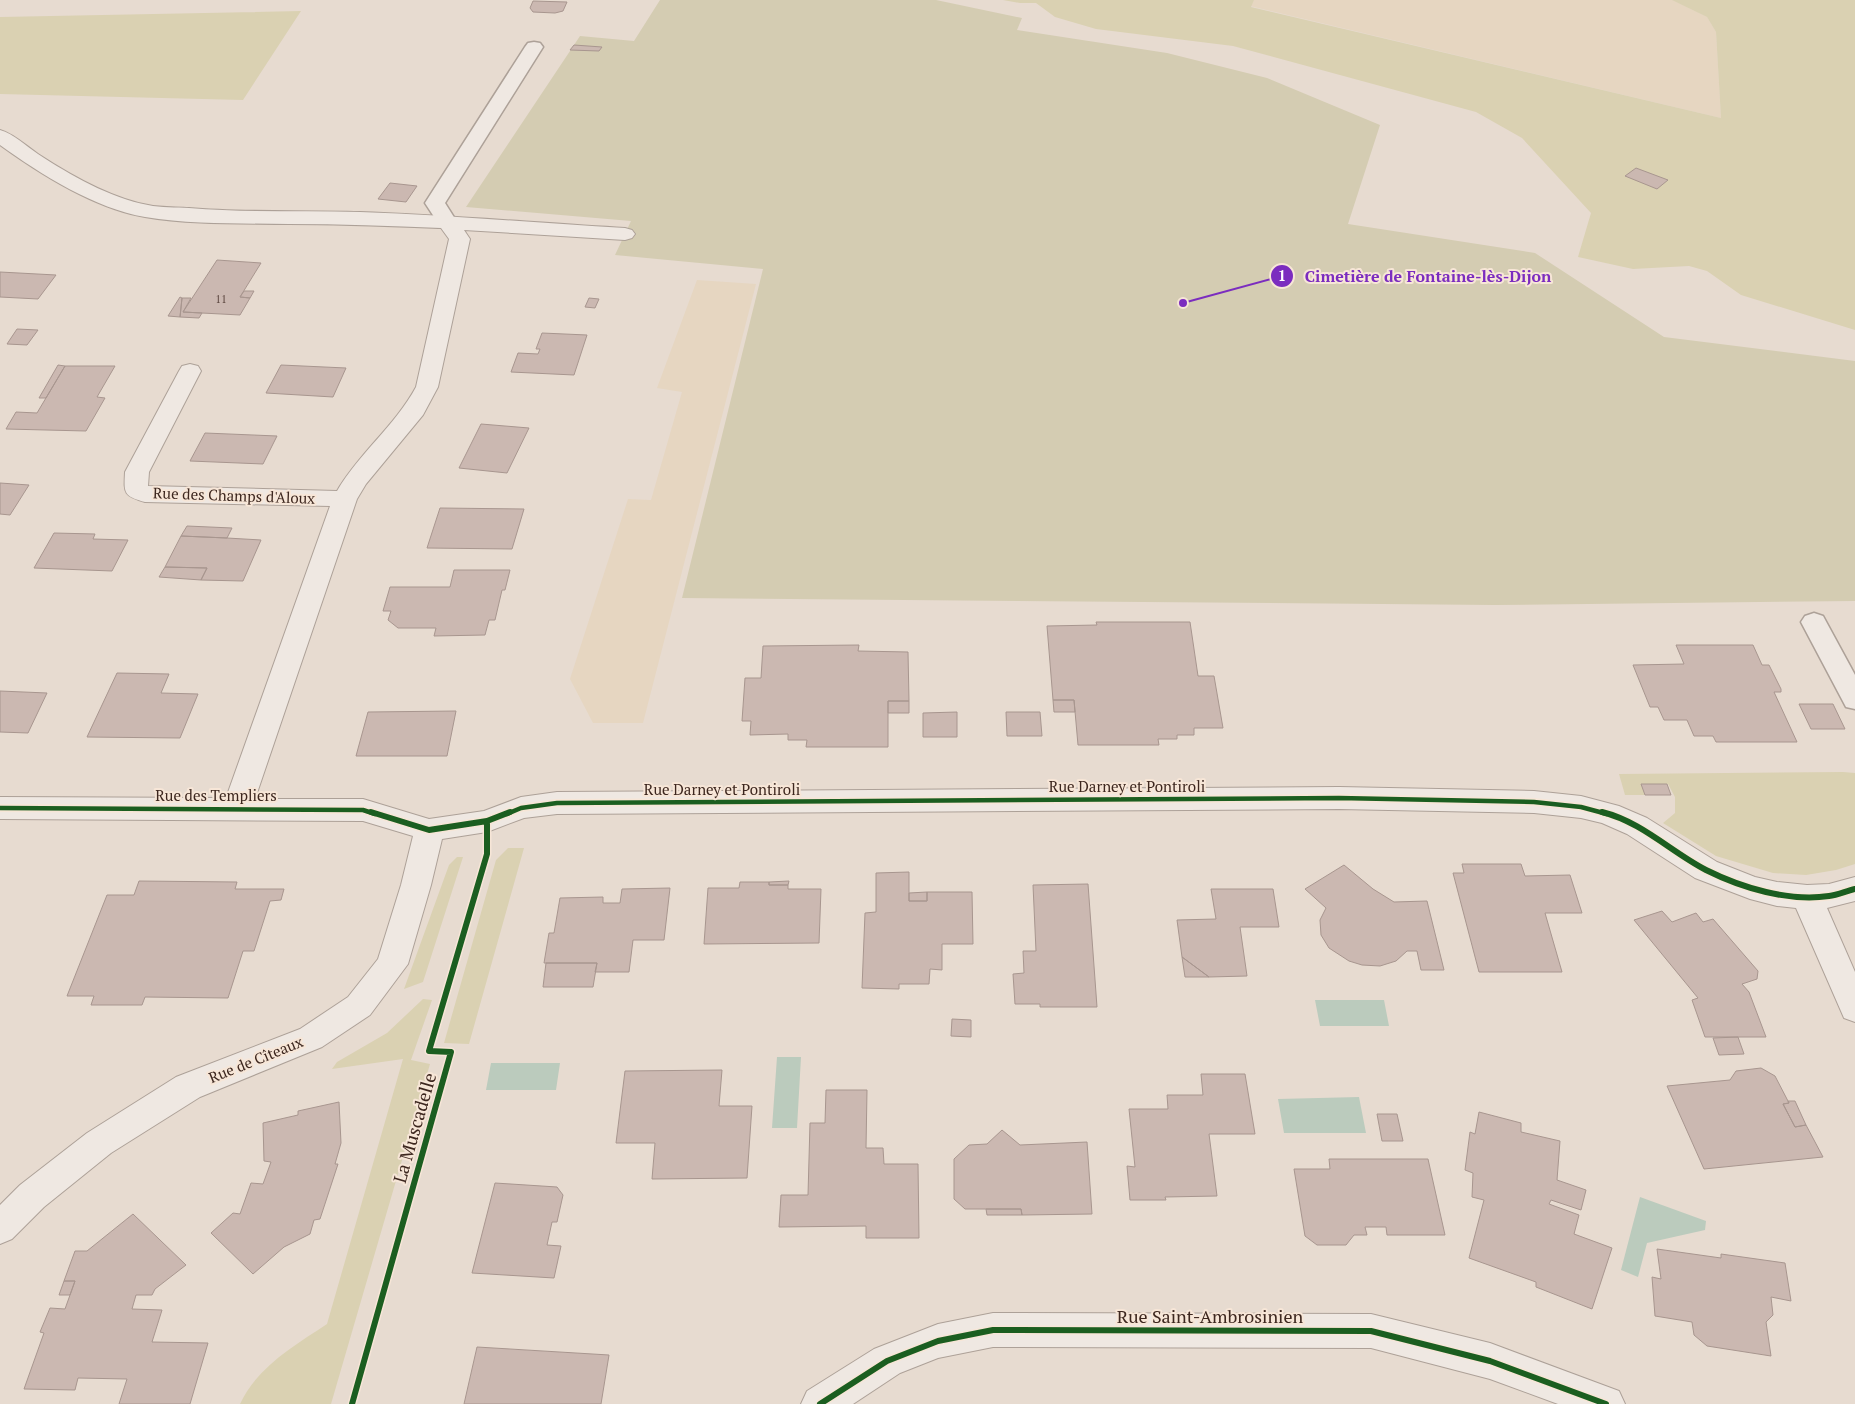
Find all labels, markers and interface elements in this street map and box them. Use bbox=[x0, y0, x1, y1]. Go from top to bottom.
callout: Cimetière de Fontaine-lès-Dijon bbox=[1270, 261, 1561, 292]
text: 1 bbox=[1278, 265, 1286, 285]
text: Cimetière de Fontaine-lès-Dijon bbox=[1305, 265, 1552, 287]
house number: 11 bbox=[215, 292, 227, 306]
street label: Rue des Champs d'Aloux bbox=[153, 482, 316, 508]
street label: Rue Darney et Pontiroli bbox=[1049, 776, 1205, 796]
street label: Rue Darney et Pontiroli bbox=[644, 779, 800, 799]
street label: Rue des Templiers bbox=[155, 785, 277, 805]
street label: Rue de Cîteaux bbox=[205, 1031, 306, 1087]
street label: La Muscadelle bbox=[387, 1070, 441, 1186]
street label: Rue Saint-Ambrosinien bbox=[1117, 1304, 1304, 1328]

